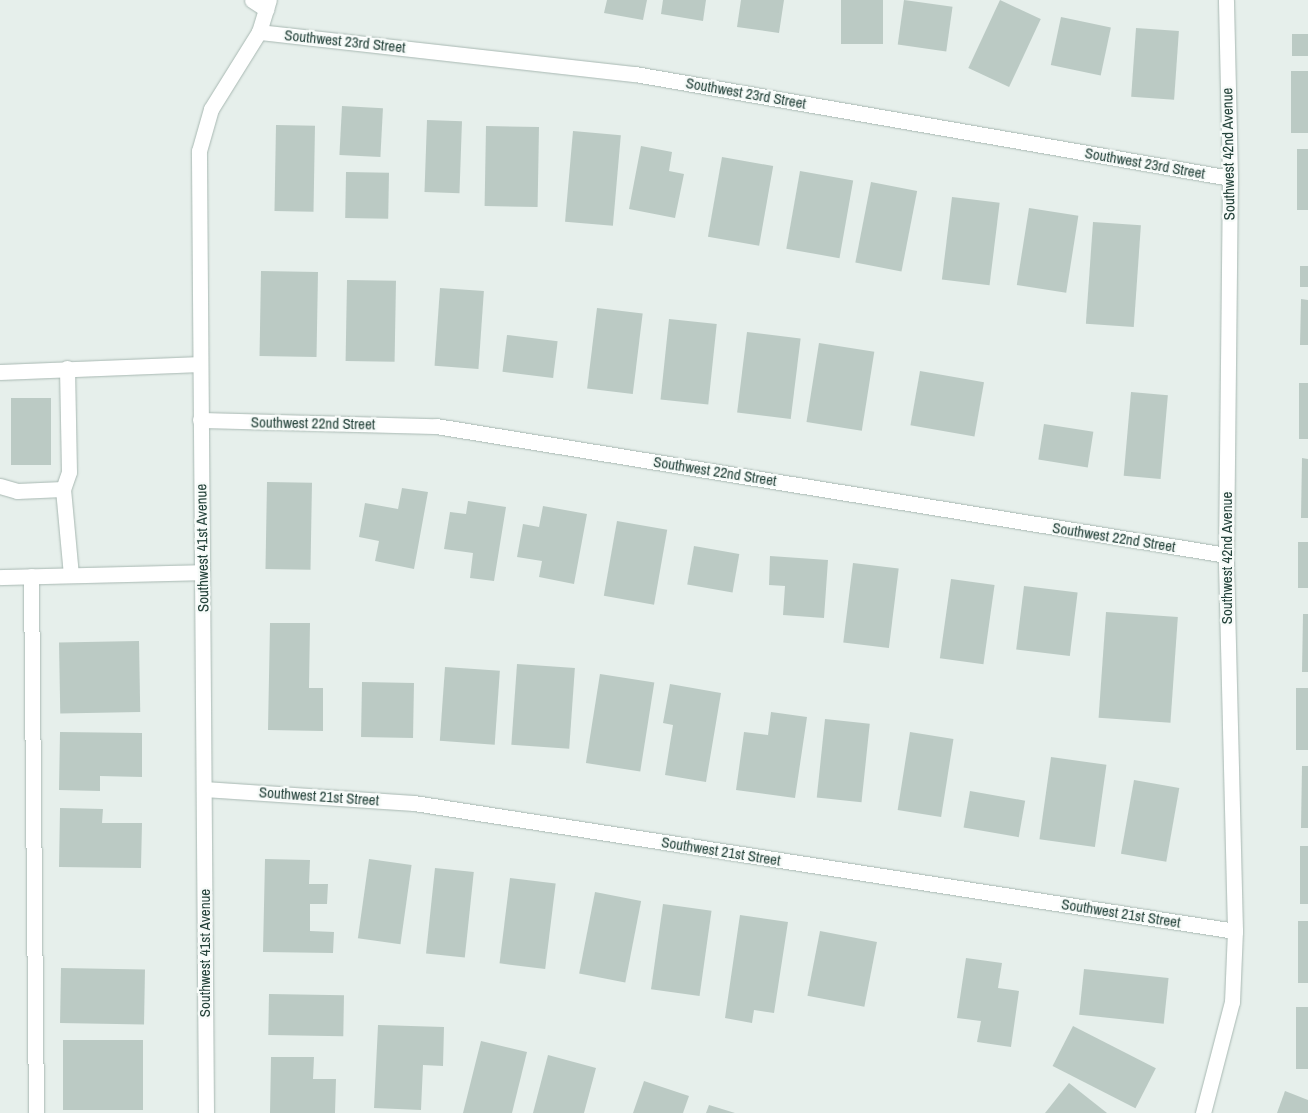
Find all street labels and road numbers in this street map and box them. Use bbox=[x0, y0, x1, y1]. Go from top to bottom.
street label: Southwest 23rd Street bbox=[284, 26, 406, 56]
street label: Southwest 23rd Street bbox=[685, 74, 807, 112]
street label: Southwest 42nd Avenue bbox=[1218, 87, 1238, 221]
street label: Southwest 23rd Street bbox=[1084, 144, 1206, 182]
street label: Southwest 22nd Street bbox=[251, 413, 375, 433]
street label: Southwest 22nd Street bbox=[652, 452, 778, 490]
street label: Southwest 41st Avenue bbox=[192, 483, 212, 613]
street label: Southwest 42nd Avenue bbox=[1218, 491, 1236, 625]
street label: Southwest 22nd Street bbox=[1051, 518, 1177, 556]
street label: Southwest 21st Street bbox=[258, 783, 380, 809]
street label: Southwest 21st Street bbox=[660, 833, 782, 869]
street label: Southwest 41st Avenue bbox=[196, 888, 214, 1018]
street label: Southwest 21st Street bbox=[1060, 895, 1182, 931]

